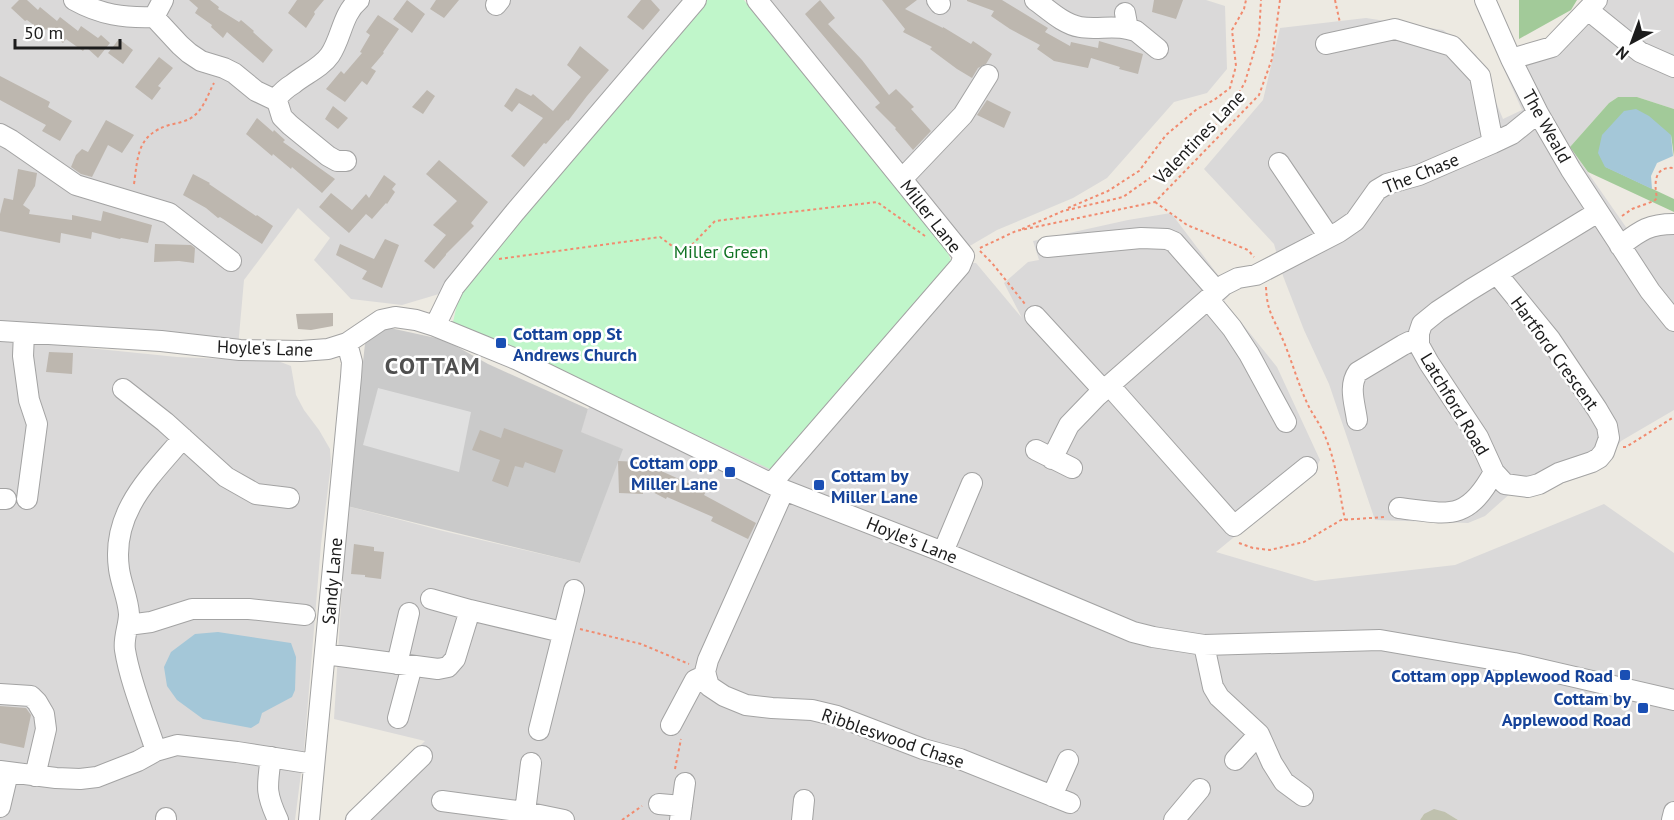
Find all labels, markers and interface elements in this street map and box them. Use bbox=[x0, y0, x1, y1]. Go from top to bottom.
scale bar bbox=[15, 12, 120, 50]
north arrow bbox=[1602, 12, 1662, 72]
text: 50 m bbox=[24, 21, 63, 44]
text: N bbox=[1612, 42, 1633, 64]
street label: Valentines Lane bbox=[1148, 85, 1250, 189]
street label: The Weald bbox=[1517, 85, 1577, 167]
street label: The Chase bbox=[1380, 147, 1462, 199]
street label: Miller Lane bbox=[895, 175, 967, 257]
park label: Miller Green bbox=[674, 240, 768, 263]
street label: Hartford Crescent bbox=[1506, 292, 1604, 414]
place label: Cottam opp St Andrews Church bbox=[513, 322, 637, 366]
street label: Hoyle's Lane bbox=[217, 335, 313, 361]
marker: Cottam opp St Andrews Church bbox=[494, 336, 508, 350]
street label: Latchford Road bbox=[1415, 349, 1495, 459]
district label: COTTAM bbox=[385, 350, 481, 381]
place label: Cottam opp Miller Lane bbox=[629, 451, 718, 495]
place label: Cottam by Miller Lane bbox=[831, 464, 918, 508]
marker: Cottam opp Miller Lane bbox=[723, 465, 737, 479]
marker: Cottam by Miller Lane bbox=[812, 478, 826, 492]
street label: Hoyle's Lane bbox=[863, 511, 961, 569]
street label: Sandy Lane bbox=[317, 536, 347, 626]
place label: Cottam opp Applewood Road bbox=[1391, 664, 1613, 687]
marker: Cottam opp Applewood Road bbox=[1618, 668, 1632, 682]
place label: Cottam by Applewood Road bbox=[1502, 687, 1631, 731]
marker: Cottam by Applewood Road bbox=[1636, 701, 1650, 715]
street label: Ribbleswood Chase bbox=[819, 703, 967, 773]

